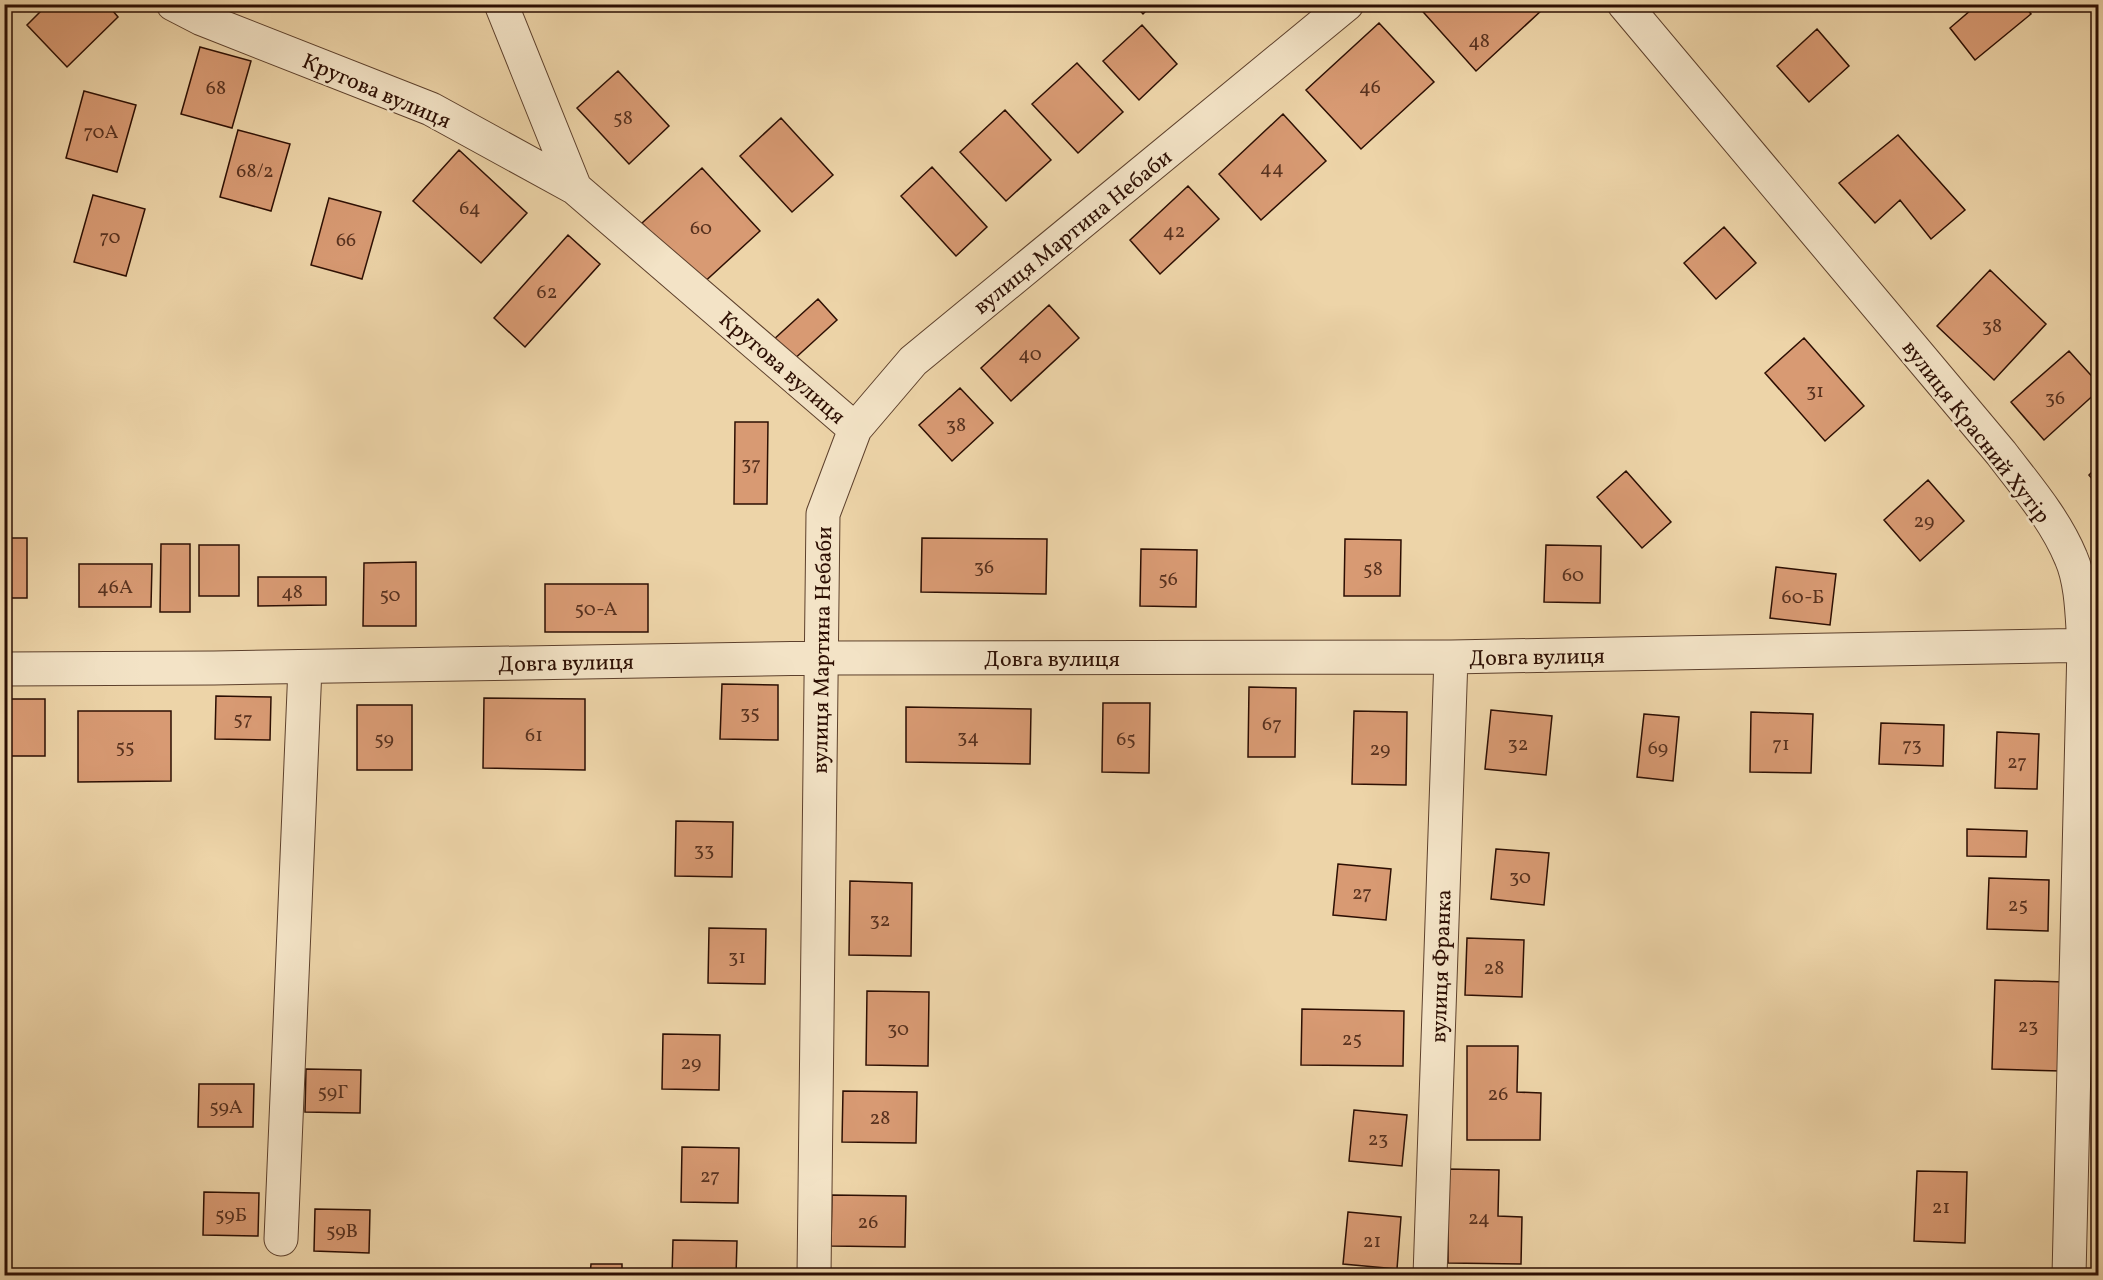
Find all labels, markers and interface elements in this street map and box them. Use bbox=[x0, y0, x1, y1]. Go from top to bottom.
house number: 48 bbox=[1468, 28, 1490, 56]
street label: Кругова вулиця bbox=[297, 47, 455, 138]
house number: 46 bbox=[1359, 74, 1381, 102]
house number: 68 bbox=[206, 75, 226, 103]
house number: 58 bbox=[613, 105, 633, 133]
house number: 70А bbox=[84, 119, 119, 147]
street label: вулиця Мартина Небаби bbox=[968, 143, 1180, 323]
house number: 44 bbox=[1260, 155, 1284, 183]
house number: 68/2 bbox=[236, 158, 274, 186]
house number: 64 bbox=[459, 195, 481, 223]
house number: 60 bbox=[690, 215, 712, 243]
house number: 42 bbox=[1163, 218, 1185, 246]
house number: 70 bbox=[100, 224, 120, 252]
house number: 66 bbox=[336, 227, 356, 255]
house number: 62 bbox=[537, 279, 557, 307]
street label: Кругова вулиця bbox=[711, 305, 851, 433]
house number: 38 bbox=[1982, 313, 2002, 341]
street label: вулиця Красний Хутір bbox=[1894, 334, 2056, 531]
house number: 40 bbox=[1018, 341, 1042, 369]
house number: 31 bbox=[1806, 378, 1824, 406]
house number: 36 bbox=[2045, 385, 2065, 413]
house number: 38 bbox=[946, 412, 966, 440]
house number: 37 bbox=[741, 451, 761, 479]
house number: 29 bbox=[1914, 508, 1934, 536]
street label: вулиця Мартина Небаби bbox=[806, 526, 841, 774]
house number: 36 bbox=[974, 554, 994, 582]
house number: 58 bbox=[1363, 556, 1383, 584]
house number: 60 bbox=[1562, 562, 1584, 590]
house number: 56 bbox=[1158, 566, 1178, 594]
house number: 46А bbox=[97, 574, 133, 602]
house number: 48 bbox=[281, 579, 303, 607]
house number: 50 bbox=[379, 582, 401, 610]
house number: 60-Б bbox=[1782, 584, 1824, 612]
house number: 50-А bbox=[574, 596, 618, 624]
street label: Довга вулиця bbox=[1469, 642, 1605, 675]
street label: Довга вулиця bbox=[984, 645, 1120, 676]
street label: Довга вулиця bbox=[498, 648, 634, 681]
house number: 35 bbox=[740, 700, 760, 728]
house number: 57 bbox=[233, 706, 253, 734]
house number: 67 bbox=[1262, 711, 1282, 739]
house number: 61 bbox=[525, 722, 543, 750]
house number: 34 bbox=[957, 724, 979, 752]
house number: 59 bbox=[374, 726, 394, 754]
house number: 65 bbox=[1116, 726, 1136, 754]
house number: 32 bbox=[1508, 731, 1529, 759]
house number: 71 bbox=[1772, 731, 1790, 759]
house number: 73 bbox=[1902, 732, 1922, 760]
house number: 55 bbox=[115, 734, 135, 762]
house number: 69 bbox=[1648, 735, 1668, 763]
house number: 29 bbox=[1370, 736, 1390, 764]
house number: 27 bbox=[2007, 749, 2027, 777]
house number: 33 bbox=[694, 837, 714, 865]
house number: 30 bbox=[1509, 864, 1531, 892]
house number: 27 bbox=[1352, 880, 1372, 908]
street label: вулиця Франка bbox=[1424, 889, 1461, 1043]
house number: 25 bbox=[2008, 892, 2028, 920]
house number: 32 bbox=[870, 907, 891, 935]
house number: 31 bbox=[728, 944, 746, 972]
house number: 28 bbox=[1484, 955, 1504, 983]
house number: 23 bbox=[2018, 1013, 2038, 1041]
house number: 30 bbox=[887, 1016, 909, 1044]
house number: 25 bbox=[1342, 1026, 1362, 1054]
house number: 29 bbox=[681, 1050, 701, 1078]
house number: 59Г bbox=[318, 1079, 348, 1107]
house number: 26 bbox=[1488, 1081, 1508, 1109]
house number: 59А bbox=[209, 1094, 243, 1122]
house number: 28 bbox=[870, 1105, 890, 1133]
house number: 23 bbox=[1368, 1126, 1388, 1154]
house number: 27 bbox=[700, 1163, 720, 1191]
house number: 21 bbox=[1932, 1194, 1950, 1222]
house number: 59Б bbox=[215, 1202, 247, 1230]
house number: 24 bbox=[1468, 1205, 1490, 1233]
house number: 26 bbox=[858, 1209, 878, 1237]
house number: 59В bbox=[326, 1218, 358, 1246]
house number: 21 bbox=[1363, 1228, 1381, 1256]

